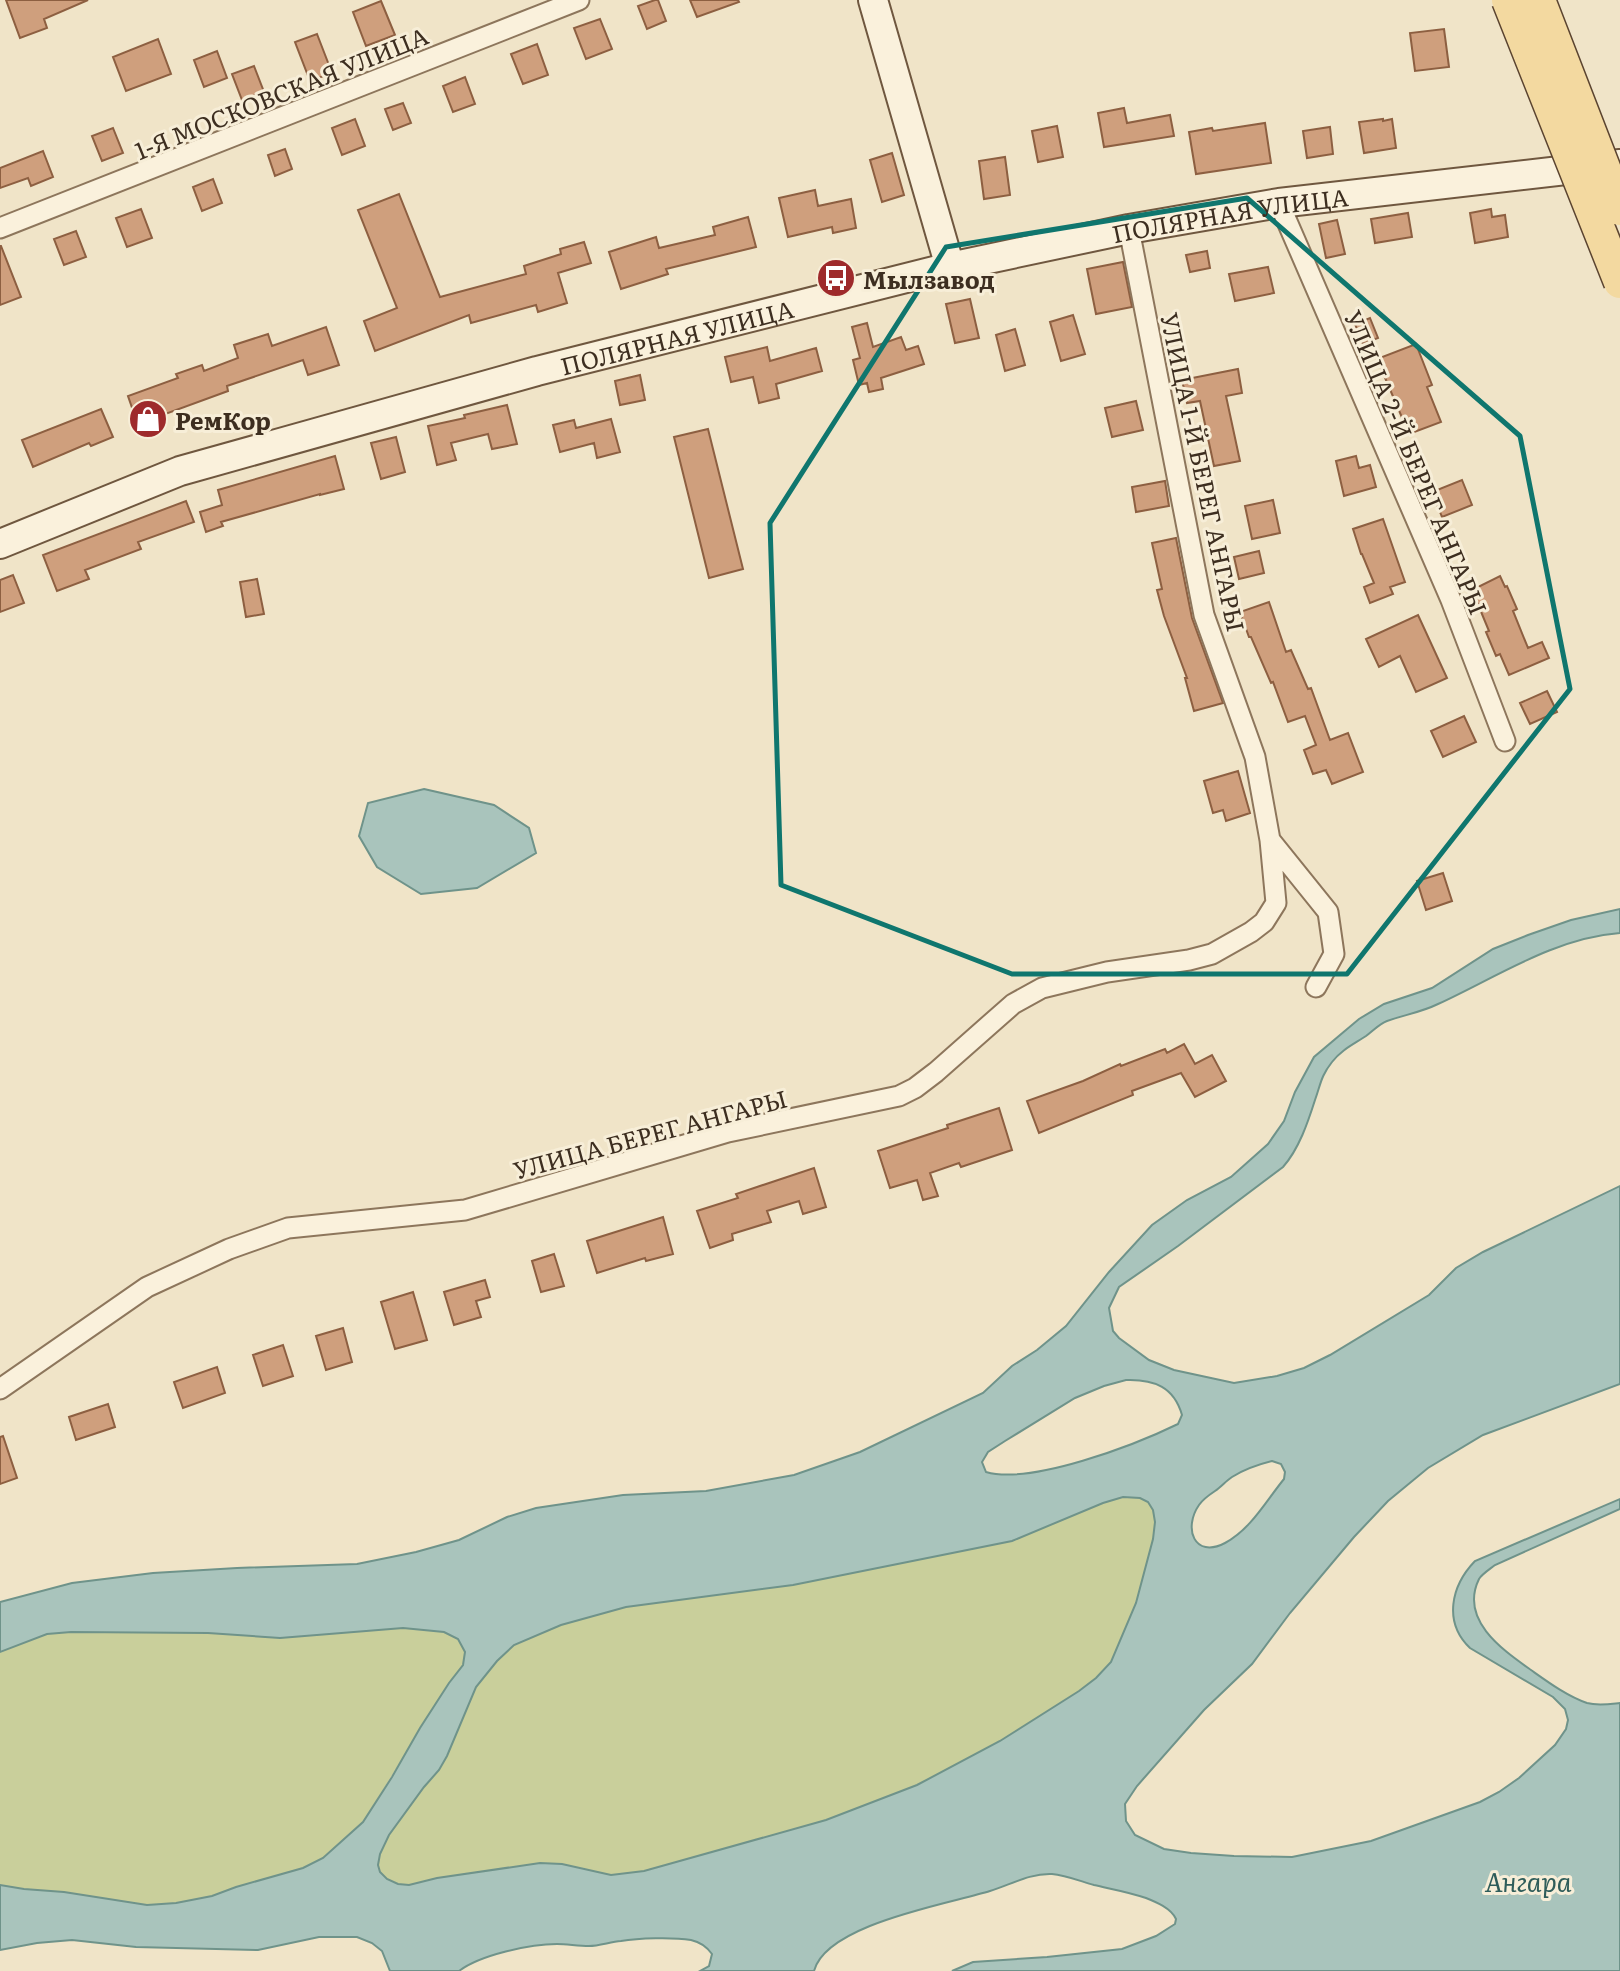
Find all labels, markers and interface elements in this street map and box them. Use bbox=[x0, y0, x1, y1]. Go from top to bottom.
street label: 1-Я МОСКОВСКАЯ УЛИЦА bbox=[129, 17, 433, 167]
street label: ПОЛЯРНАЯ УЛИЦА bbox=[1108, 178, 1350, 250]
bus stop icon: Мылзавод bbox=[815, 257, 857, 299]
place label: Мылзавод bbox=[863, 261, 995, 296]
street label: ПОЛЯРНАЯ УЛИЦА bbox=[556, 290, 797, 382]
street label: УЛИЦА 2-Й БЕРЕГ АНГАРЫ bbox=[1337, 304, 1497, 620]
street label: УЛИЦА 1-Й БЕРЕГ АНГАРЫ bbox=[1153, 309, 1255, 635]
shop icon: РемКор bbox=[127, 398, 169, 440]
place label: РемКор bbox=[175, 402, 271, 437]
street label: УЛИЦА БЕРЕГ АНГАРЫ bbox=[509, 1080, 791, 1186]
water label: Ангара bbox=[1484, 1861, 1572, 1900]

